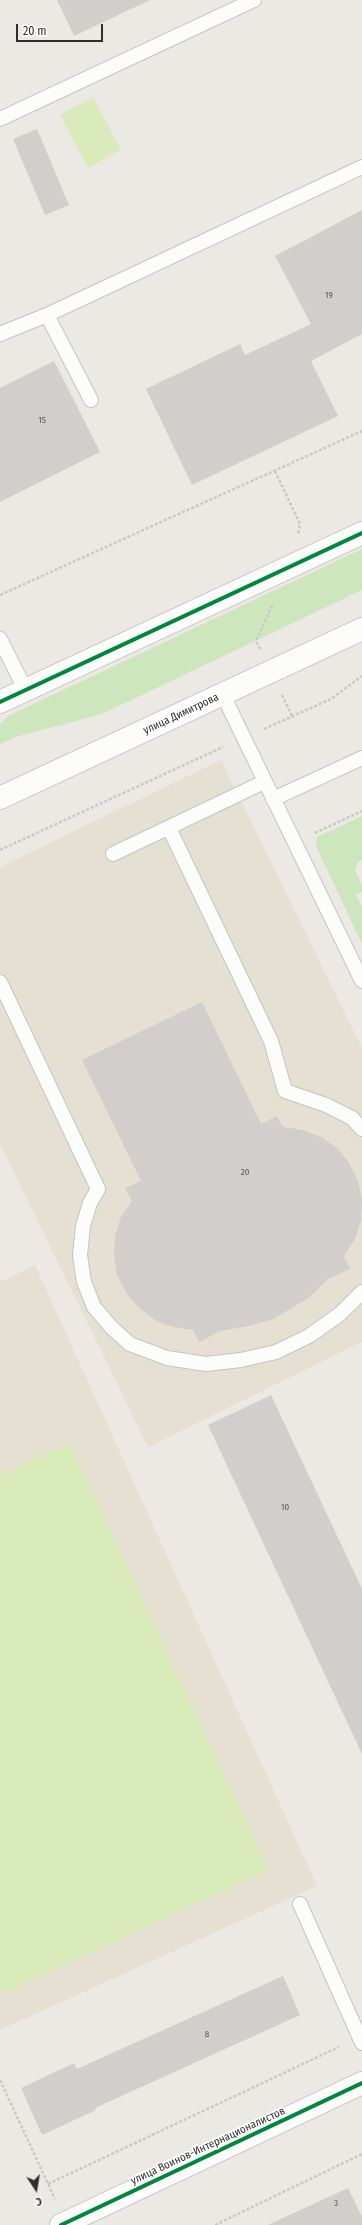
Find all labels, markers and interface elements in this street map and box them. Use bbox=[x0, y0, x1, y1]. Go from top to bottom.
scale bar bbox=[18, 16, 105, 42]
text: 20 m bbox=[23, 24, 47, 38]
house number: 19 bbox=[325, 290, 333, 300]
house number: 15 bbox=[38, 415, 46, 425]
street label: улица Димитрова bbox=[141, 691, 221, 737]
house number: 20 bbox=[241, 1167, 249, 1177]
house number: 10 bbox=[281, 1502, 289, 1512]
house number: 8 bbox=[205, 2029, 209, 2039]
street label: улица Воинов-Интернационалистов bbox=[129, 2104, 287, 2188]
north arrow bbox=[16, 2169, 56, 2209]
text: С bbox=[34, 2194, 43, 2208]
house number: 3 bbox=[334, 2198, 338, 2208]

